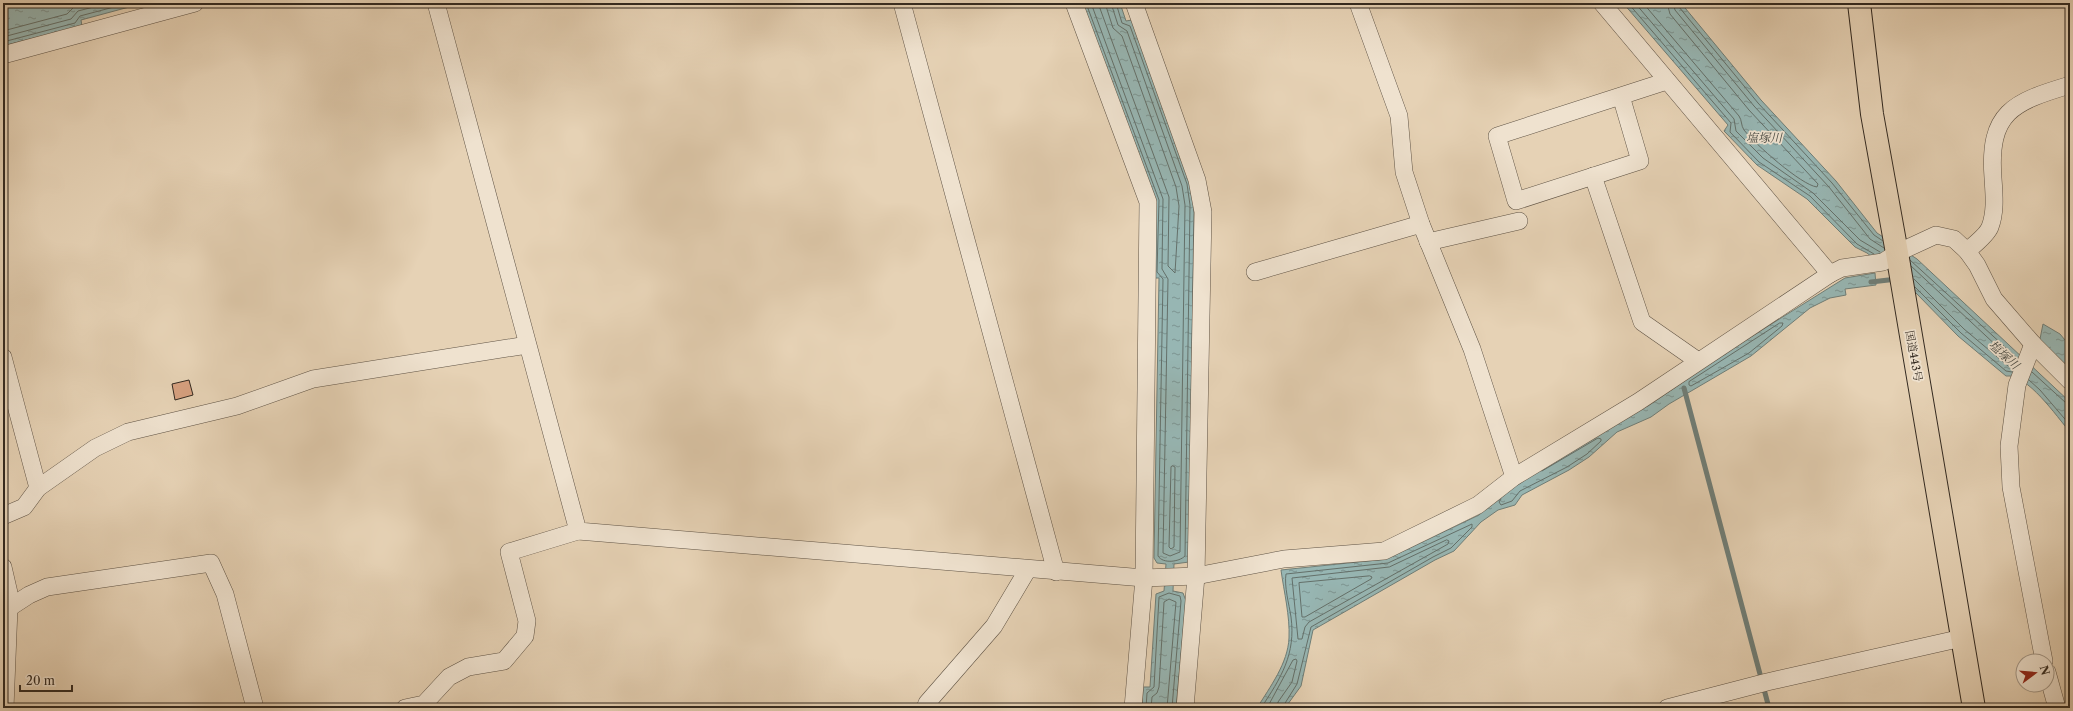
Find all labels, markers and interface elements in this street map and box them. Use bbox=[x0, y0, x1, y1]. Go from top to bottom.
water label: 塩塚川 bbox=[1746, 130, 1784, 145]
street label: 国道443号 bbox=[1903, 329, 1925, 383]
water label: 塩塚川 bbox=[1986, 337, 2024, 374]
north arrow bbox=[2015, 653, 2055, 693]
text: N bbox=[2037, 664, 2053, 677]
scale bar bbox=[20, 667, 72, 693]
text: 20 m bbox=[26, 673, 55, 688]

